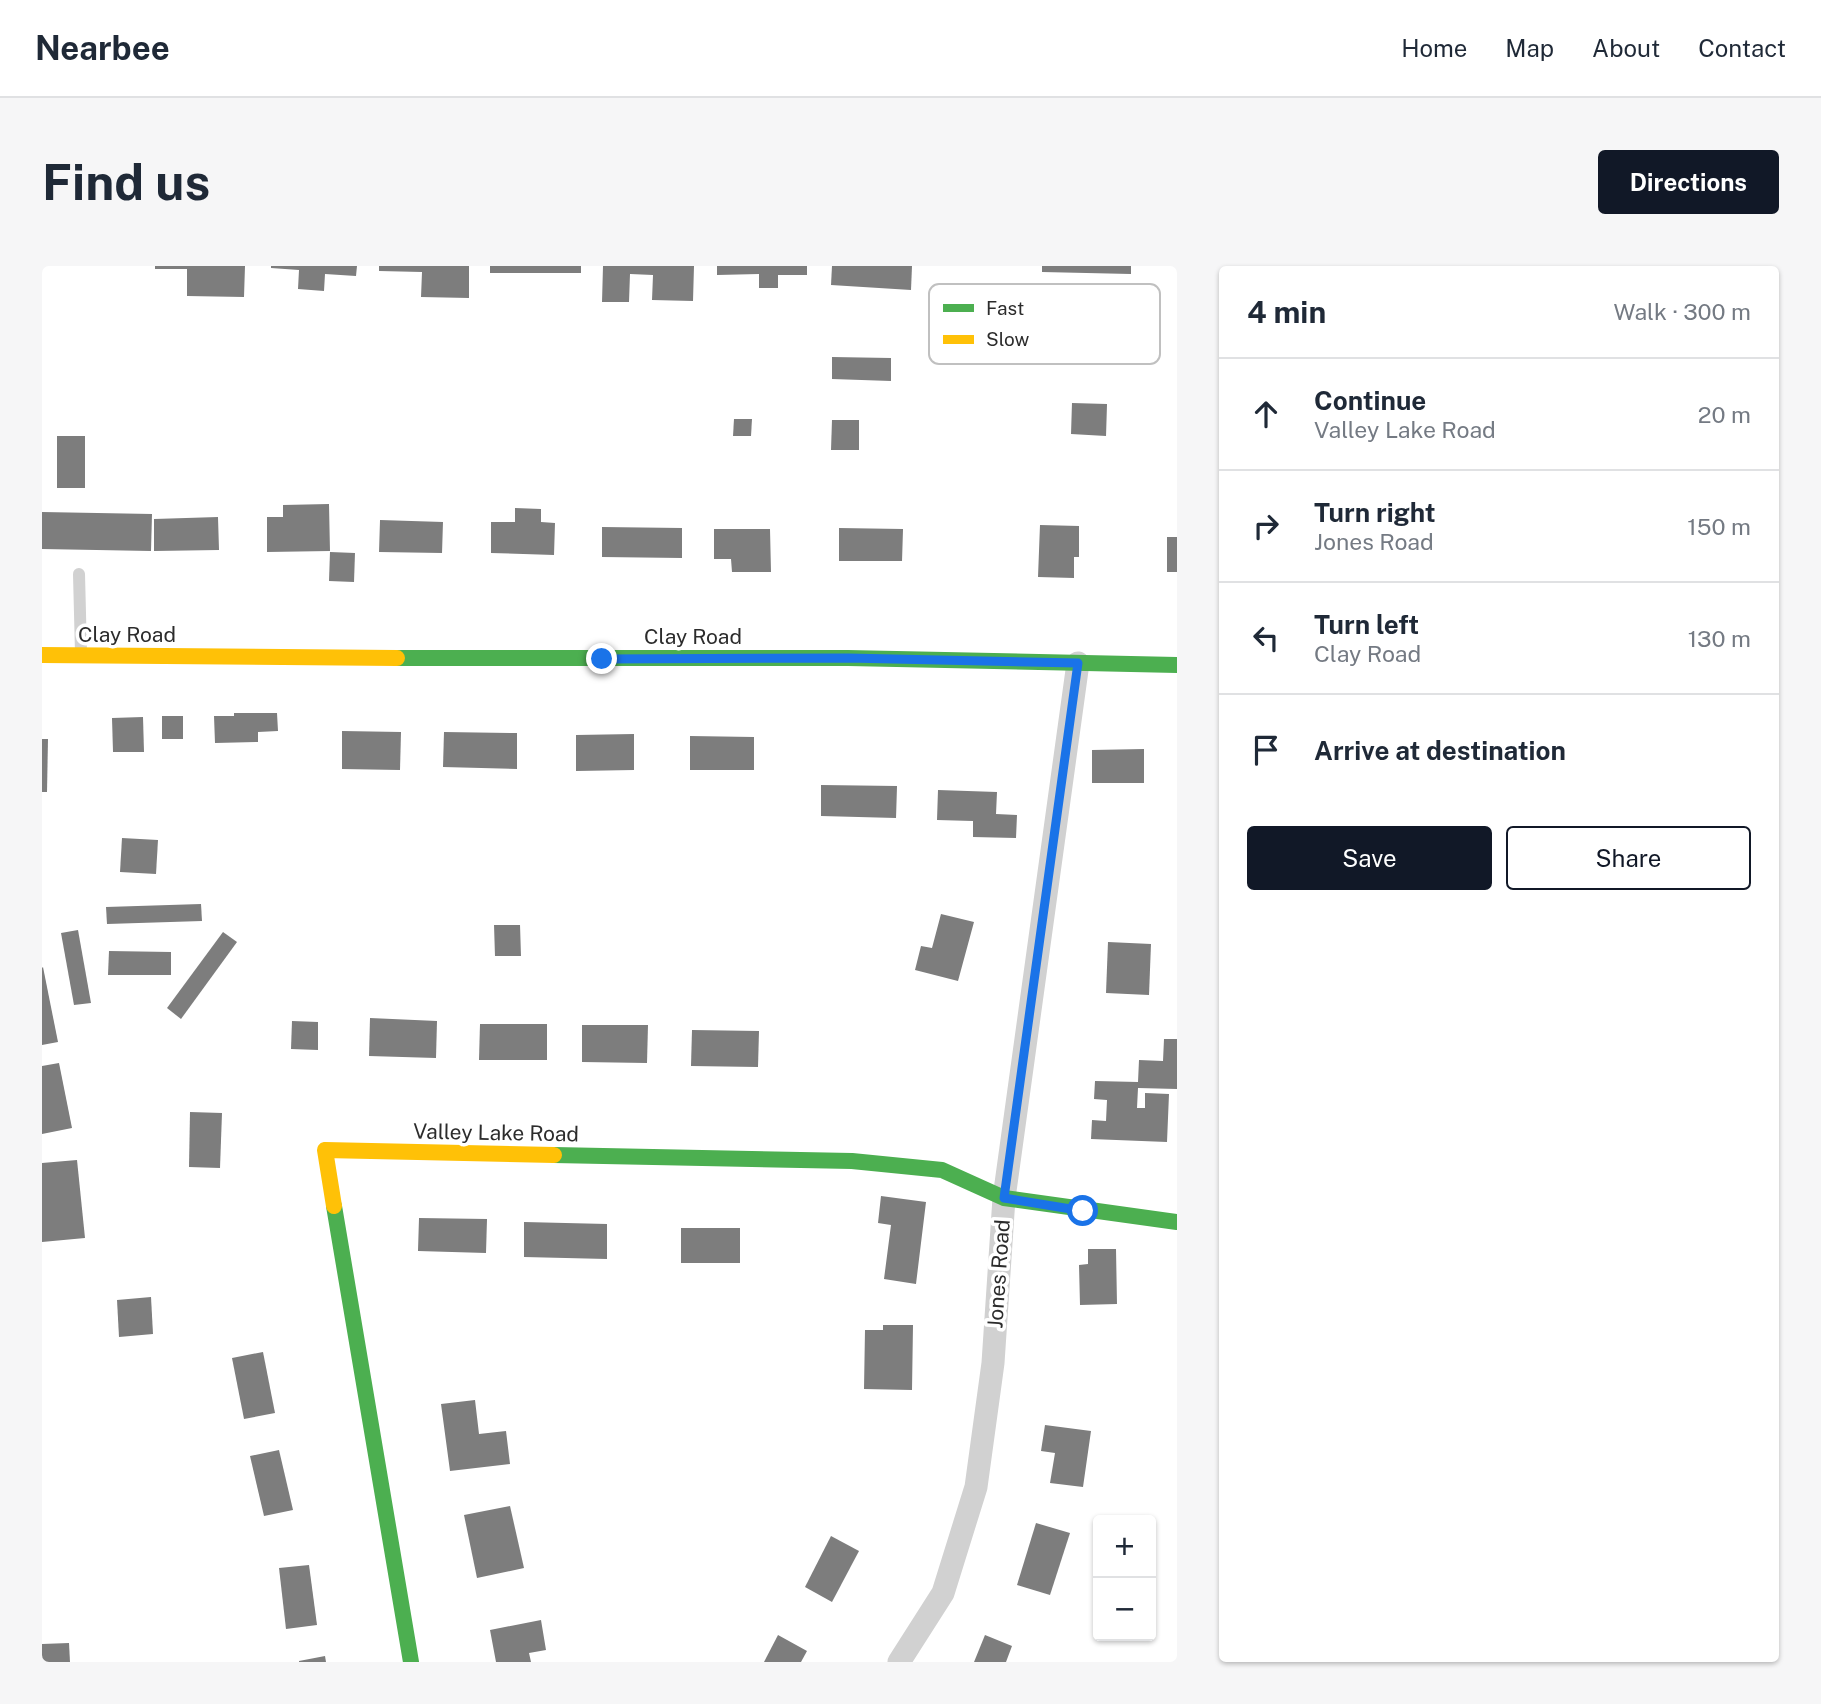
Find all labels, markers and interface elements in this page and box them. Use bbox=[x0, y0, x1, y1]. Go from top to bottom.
text: Nearbee bbox=[35, 29, 170, 67]
text: Home bbox=[1401, 34, 1467, 62]
text: Map bbox=[1505, 34, 1554, 62]
text: About bbox=[1592, 34, 1660, 62]
text: Contact bbox=[1698, 34, 1786, 62]
button: Directions bbox=[1598, 150, 1779, 214]
text: Find us bbox=[42, 153, 210, 211]
legend bbox=[929, 284, 1160, 364]
text: 4 min bbox=[1247, 294, 1326, 330]
text: Fast bbox=[986, 297, 1024, 319]
text: Walk · 300 m bbox=[1613, 298, 1751, 325]
text: Slow bbox=[986, 328, 1030, 350]
text: Continue bbox=[1314, 385, 1426, 416]
icon: ahead bbox=[1247, 395, 1285, 433]
text: 20 m bbox=[1698, 401, 1751, 428]
text: Valley Lake Road bbox=[1314, 416, 1496, 443]
text: Turn right bbox=[1314, 497, 1436, 528]
icon: right bbox=[1247, 507, 1285, 545]
text: 150 m bbox=[1687, 513, 1751, 540]
text: Jones Road bbox=[1314, 528, 1434, 555]
text: Turn left bbox=[1314, 609, 1419, 640]
icon: left bbox=[1247, 619, 1285, 657]
street label: Clay Road bbox=[78, 622, 176, 647]
street label: Clay Road bbox=[644, 624, 742, 649]
text: 130 m bbox=[1688, 625, 1751, 652]
text: Clay Road bbox=[1314, 640, 1421, 667]
route end bbox=[586, 643, 617, 674]
icon: arrive bbox=[1247, 731, 1285, 769]
text: Arrive at destination bbox=[1314, 735, 1566, 766]
button: Save bbox=[1247, 826, 1492, 890]
button: Share bbox=[1506, 826, 1751, 890]
street label: Valley Lake Road bbox=[413, 1119, 579, 1146]
route start bbox=[1067, 1195, 1098, 1226]
street label: Jones Road bbox=[982, 1219, 1015, 1329]
map controls bbox=[1093, 1515, 1156, 1641]
button: + bbox=[1093, 1515, 1156, 1578]
button: − bbox=[1093, 1578, 1156, 1641]

